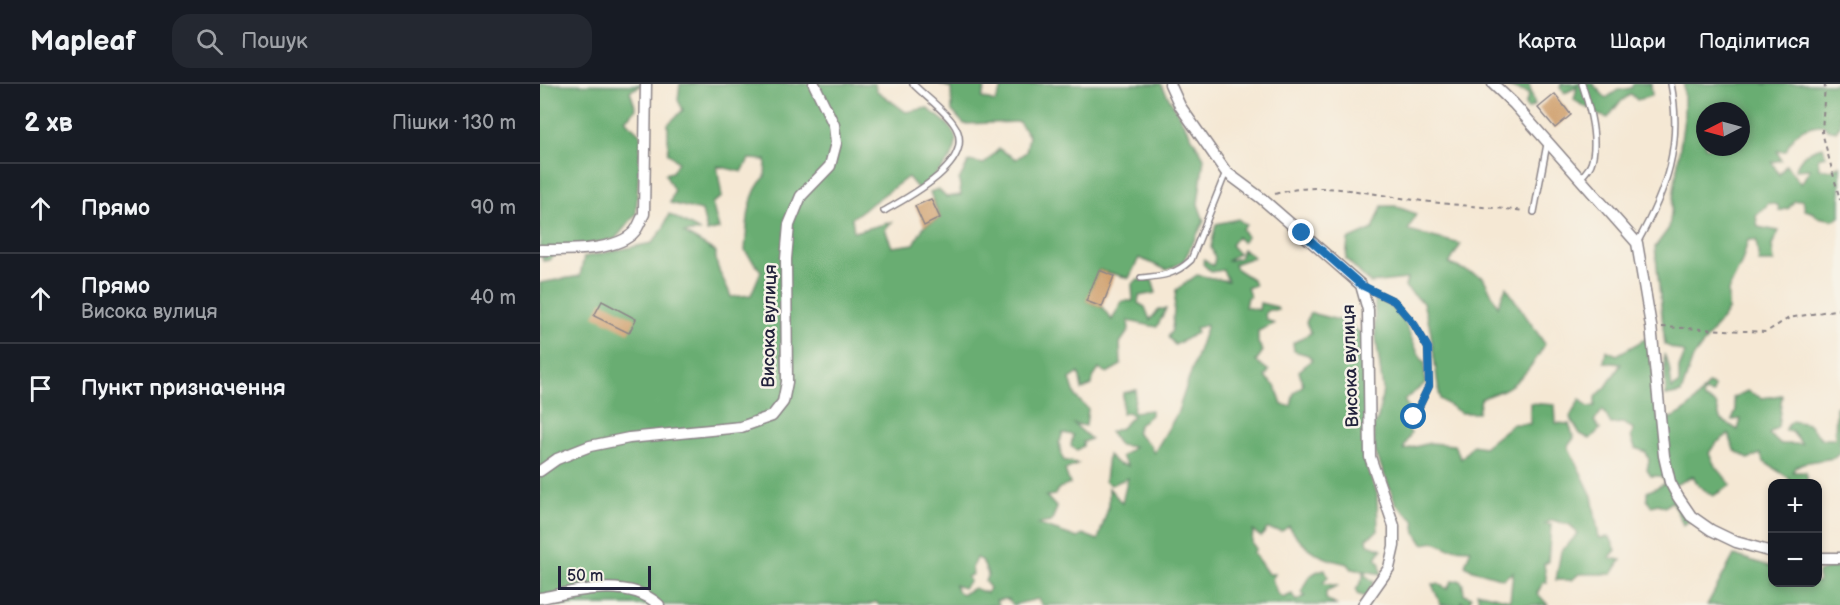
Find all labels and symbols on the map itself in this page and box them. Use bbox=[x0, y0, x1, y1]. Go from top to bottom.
north arrow bbox=[1696, 102, 1750, 156]
route end bbox=[1288, 219, 1314, 245]
street label: Висока вулиця bbox=[758, 264, 781, 388]
street label: Висока вулиця bbox=[1338, 304, 1363, 428]
route start bbox=[1400, 403, 1426, 429]
scale bar bbox=[558, 563, 651, 590]

